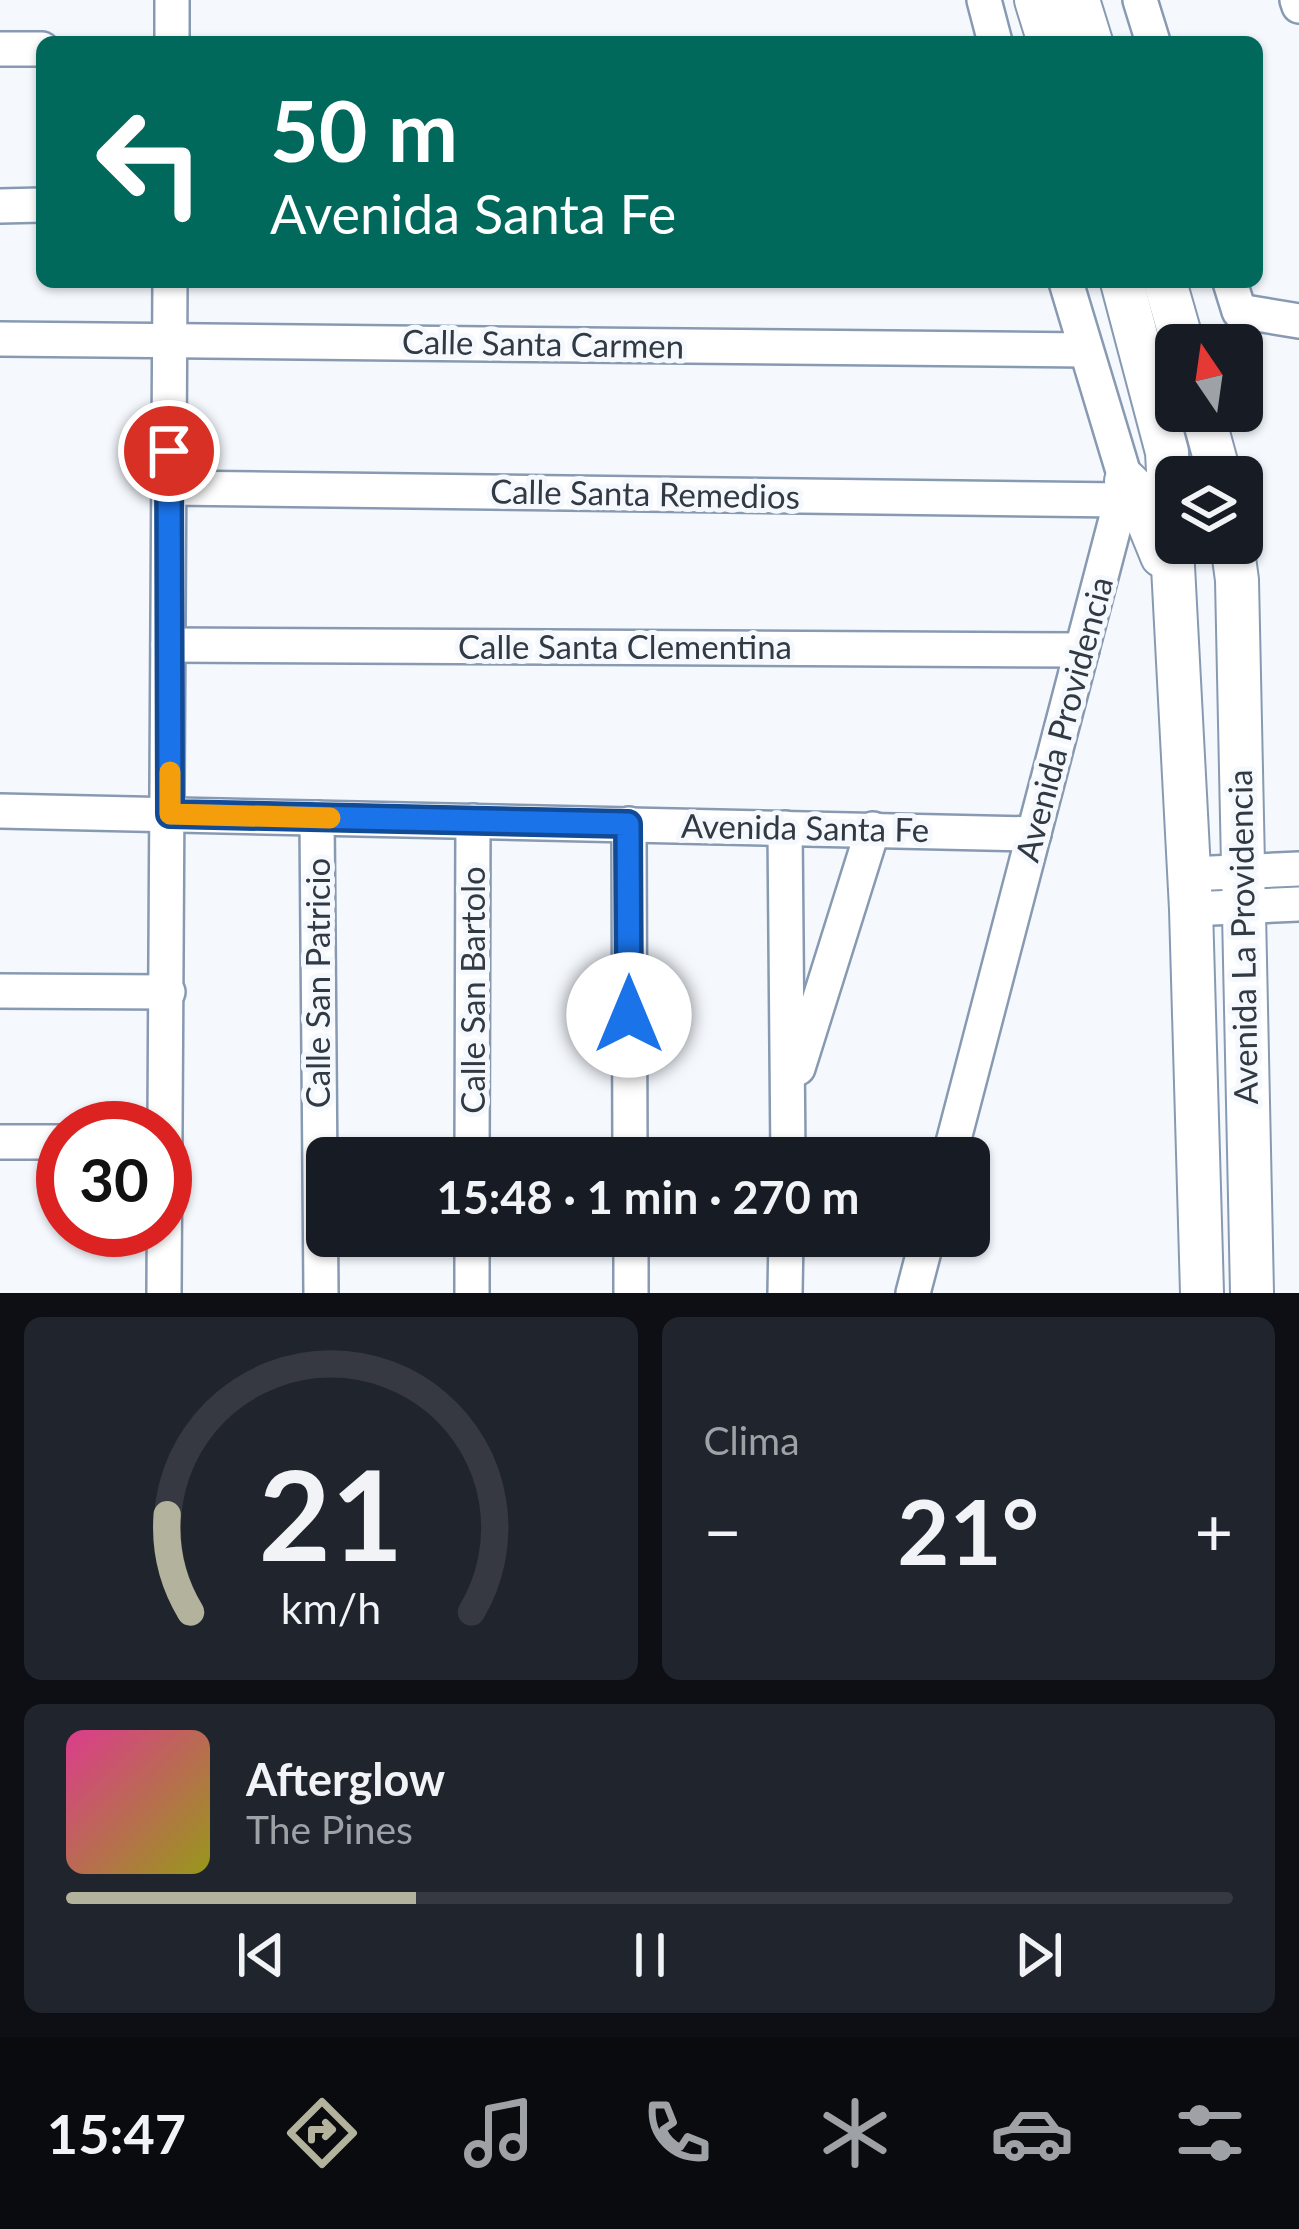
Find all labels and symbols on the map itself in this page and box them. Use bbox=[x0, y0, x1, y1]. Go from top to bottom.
street label: Calle Santa Carmen bbox=[402, 321, 684, 365]
north arrow bbox=[1155, 324, 1263, 432]
pin bbox=[118, 400, 220, 502]
street label: Calle Santa Remedios bbox=[490, 470, 800, 516]
street label: Avenida Providencia bbox=[1006, 572, 1120, 865]
street label: Calle Santa Clementina bbox=[458, 626, 792, 666]
street label: Avenida La Providencia bbox=[1219, 769, 1265, 1105]
street label: Avenida Santa Fe bbox=[681, 805, 929, 849]
street label: Calle San Patricio bbox=[297, 858, 337, 1108]
street label: Calle San Bartolo bbox=[452, 866, 492, 1114]
position arrow bbox=[566, 952, 692, 1078]
speed limit sign: 30 bbox=[36, 1101, 192, 1257]

